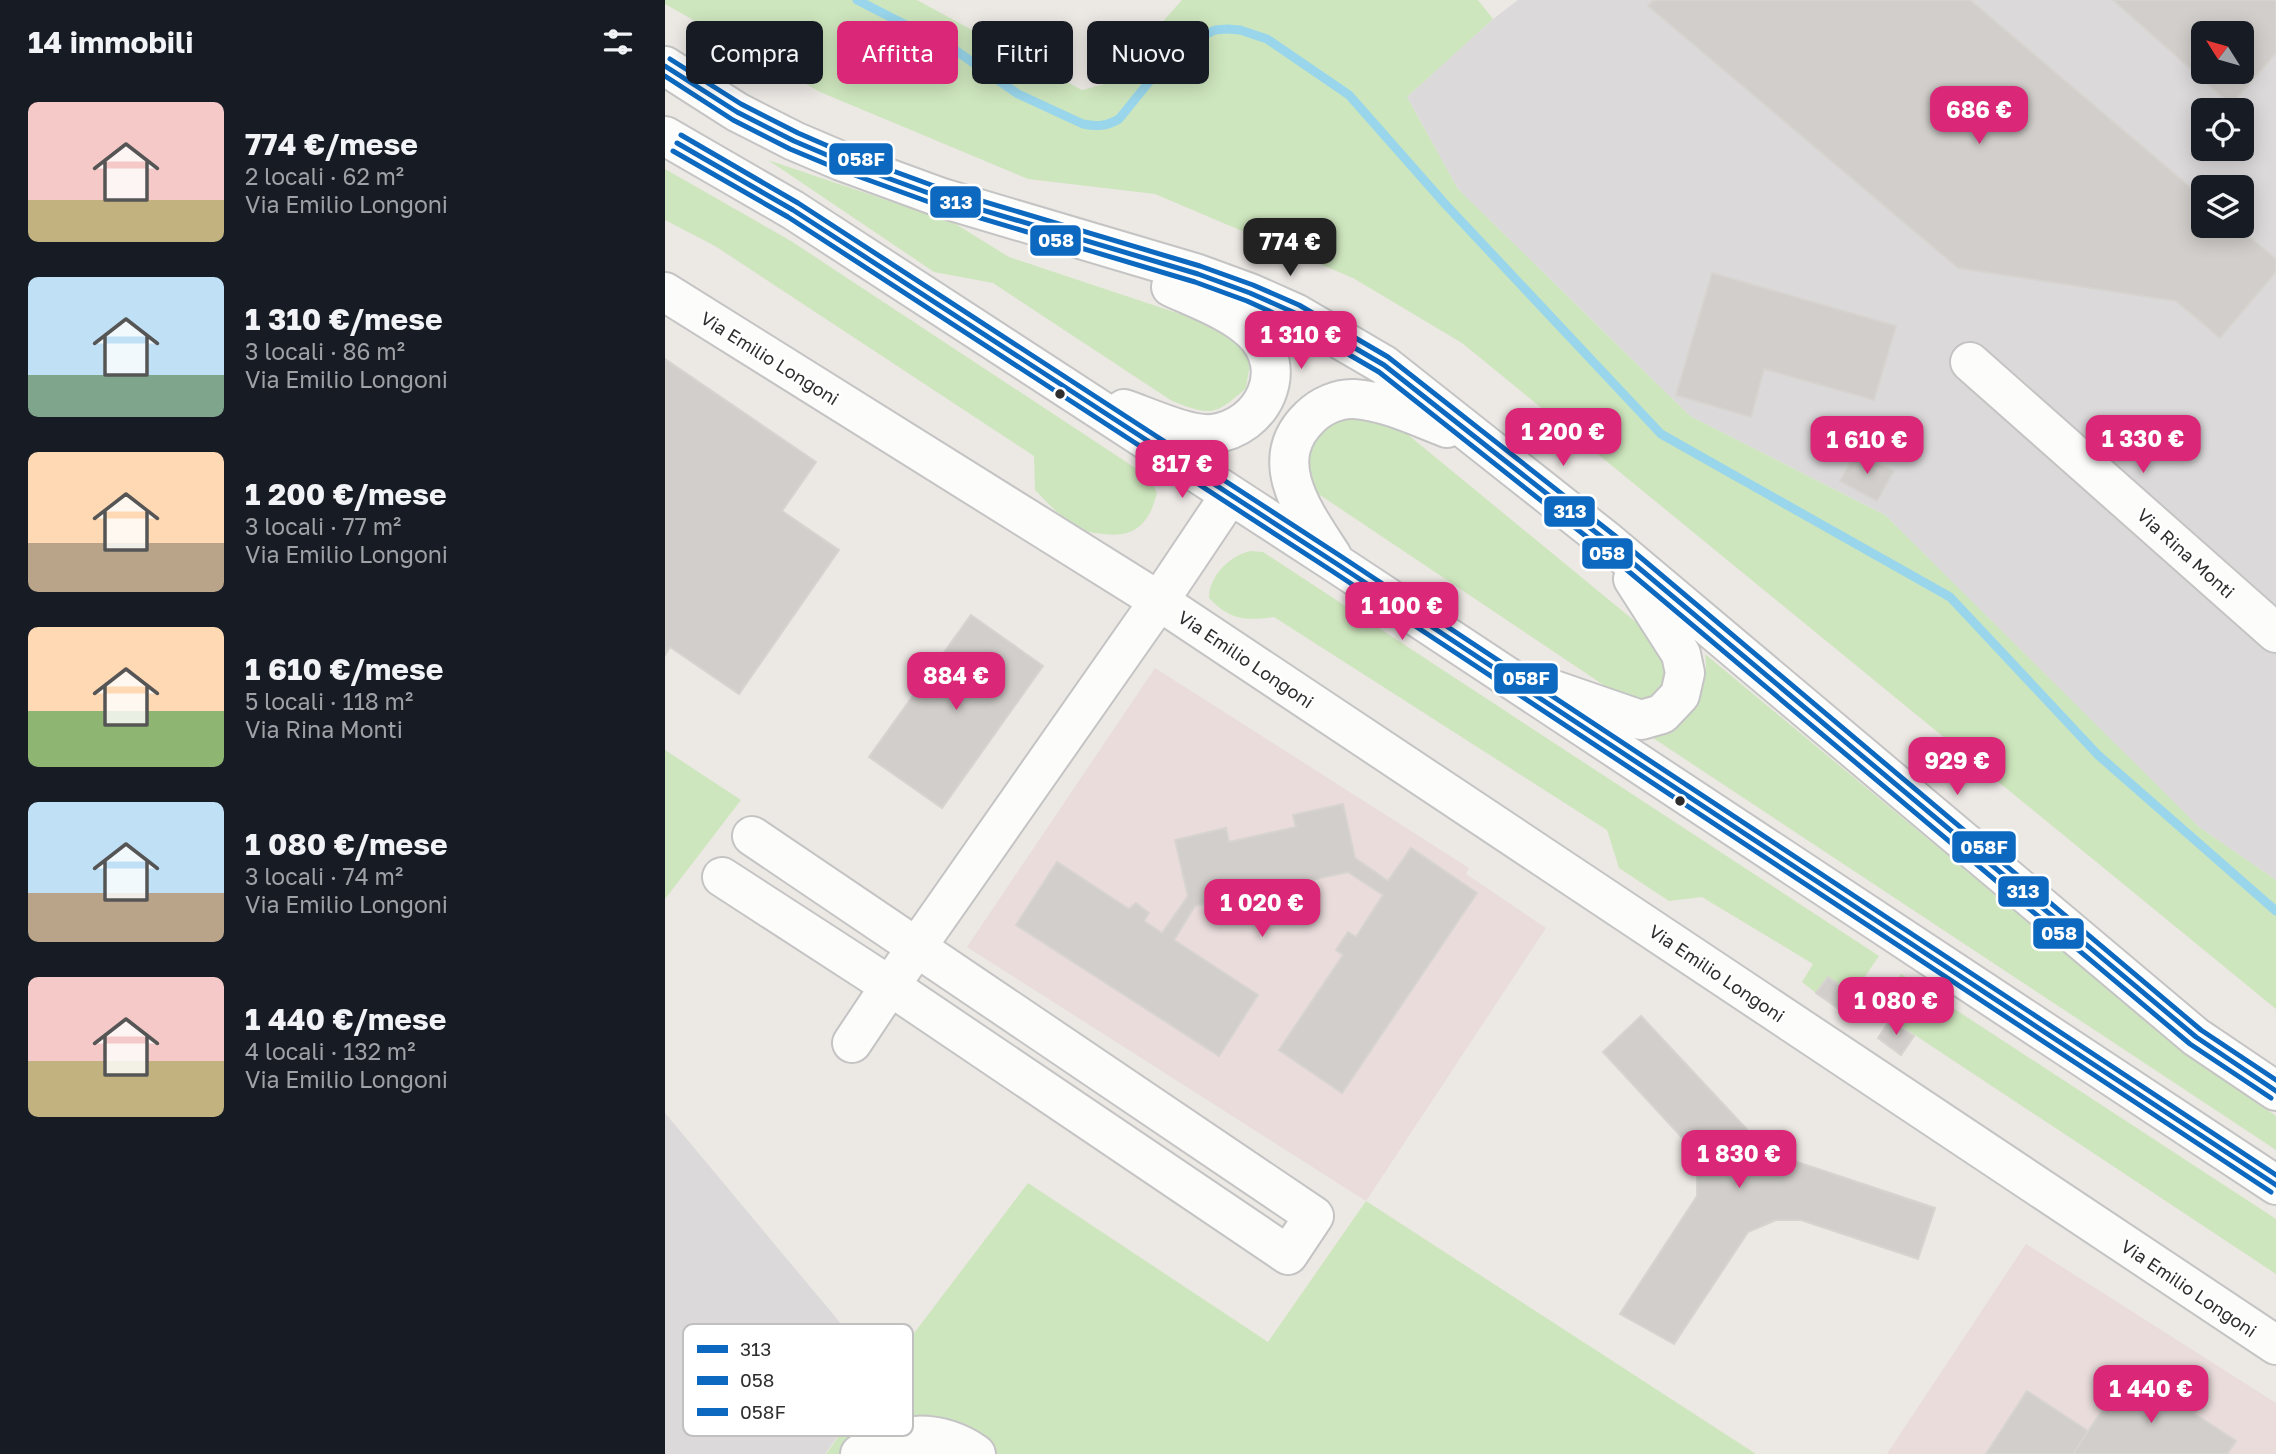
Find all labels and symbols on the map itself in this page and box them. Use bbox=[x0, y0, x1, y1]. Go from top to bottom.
north arrow bbox=[2191, 21, 2254, 84]
pin: 686 € bbox=[1930, 86, 2028, 146]
line badge: 058F bbox=[828, 142, 894, 176]
text: 058F bbox=[837, 147, 885, 170]
line badge: 313 bbox=[929, 185, 982, 219]
text: 313 bbox=[940, 190, 972, 213]
pin: 774 € bbox=[1241, 218, 1339, 278]
line badge: 058 bbox=[1029, 224, 1082, 257]
text: 058 bbox=[1038, 228, 1074, 251]
street label: Via Emilio Longoni bbox=[697, 307, 843, 409]
pin: 1 310 € bbox=[1236, 312, 1366, 371]
unlabelled marker bbox=[1053, 387, 1067, 401]
pin: 1 200 € bbox=[1498, 408, 1628, 468]
pin: 1 610 € bbox=[1802, 416, 1932, 476]
pin: 1 330 € bbox=[2078, 416, 2208, 475]
pin: 817 € bbox=[1133, 440, 1231, 500]
line badge: 313 bbox=[1543, 495, 1596, 528]
text: 313 bbox=[1554, 499, 1586, 522]
street label: Via Rina Monti bbox=[2133, 503, 2239, 603]
line badge: 058 bbox=[1581, 537, 1634, 570]
text: 058 bbox=[1589, 541, 1625, 564]
pin: 1 100 € bbox=[1337, 582, 1467, 642]
street label: Via Emilio Longoni bbox=[1174, 605, 1318, 713]
pin: 884 € bbox=[907, 652, 1005, 712]
line badge: 058F bbox=[1493, 662, 1559, 695]
text: 058F bbox=[1502, 666, 1550, 689]
pin: 929 € bbox=[1908, 738, 2006, 797]
unlabelled marker bbox=[1673, 794, 1687, 808]
line badge: 058F bbox=[1951, 830, 2017, 864]
text: 058F bbox=[1960, 835, 2008, 858]
line badge: 313 bbox=[1997, 875, 2050, 908]
text: 313 bbox=[2007, 879, 2039, 902]
pin: 1 020 € bbox=[1197, 880, 1327, 939]
line badge: 058 bbox=[2032, 917, 2085, 950]
street label: Via Emilio Longoni bbox=[1645, 919, 1789, 1027]
text: 058 bbox=[2041, 921, 2077, 944]
pin: 1 080 € bbox=[1831, 978, 1961, 1037]
pin: 1 830 € bbox=[1674, 1130, 1804, 1190]
street label: Via Emilio Longoni bbox=[2117, 1234, 2261, 1342]
legend bbox=[683, 1324, 913, 1436]
text: 313 bbox=[740, 1337, 771, 1360]
pin: 1 440 € bbox=[2086, 1366, 2216, 1425]
text: 058 bbox=[740, 1368, 774, 1391]
text: 058F bbox=[740, 1400, 786, 1423]

